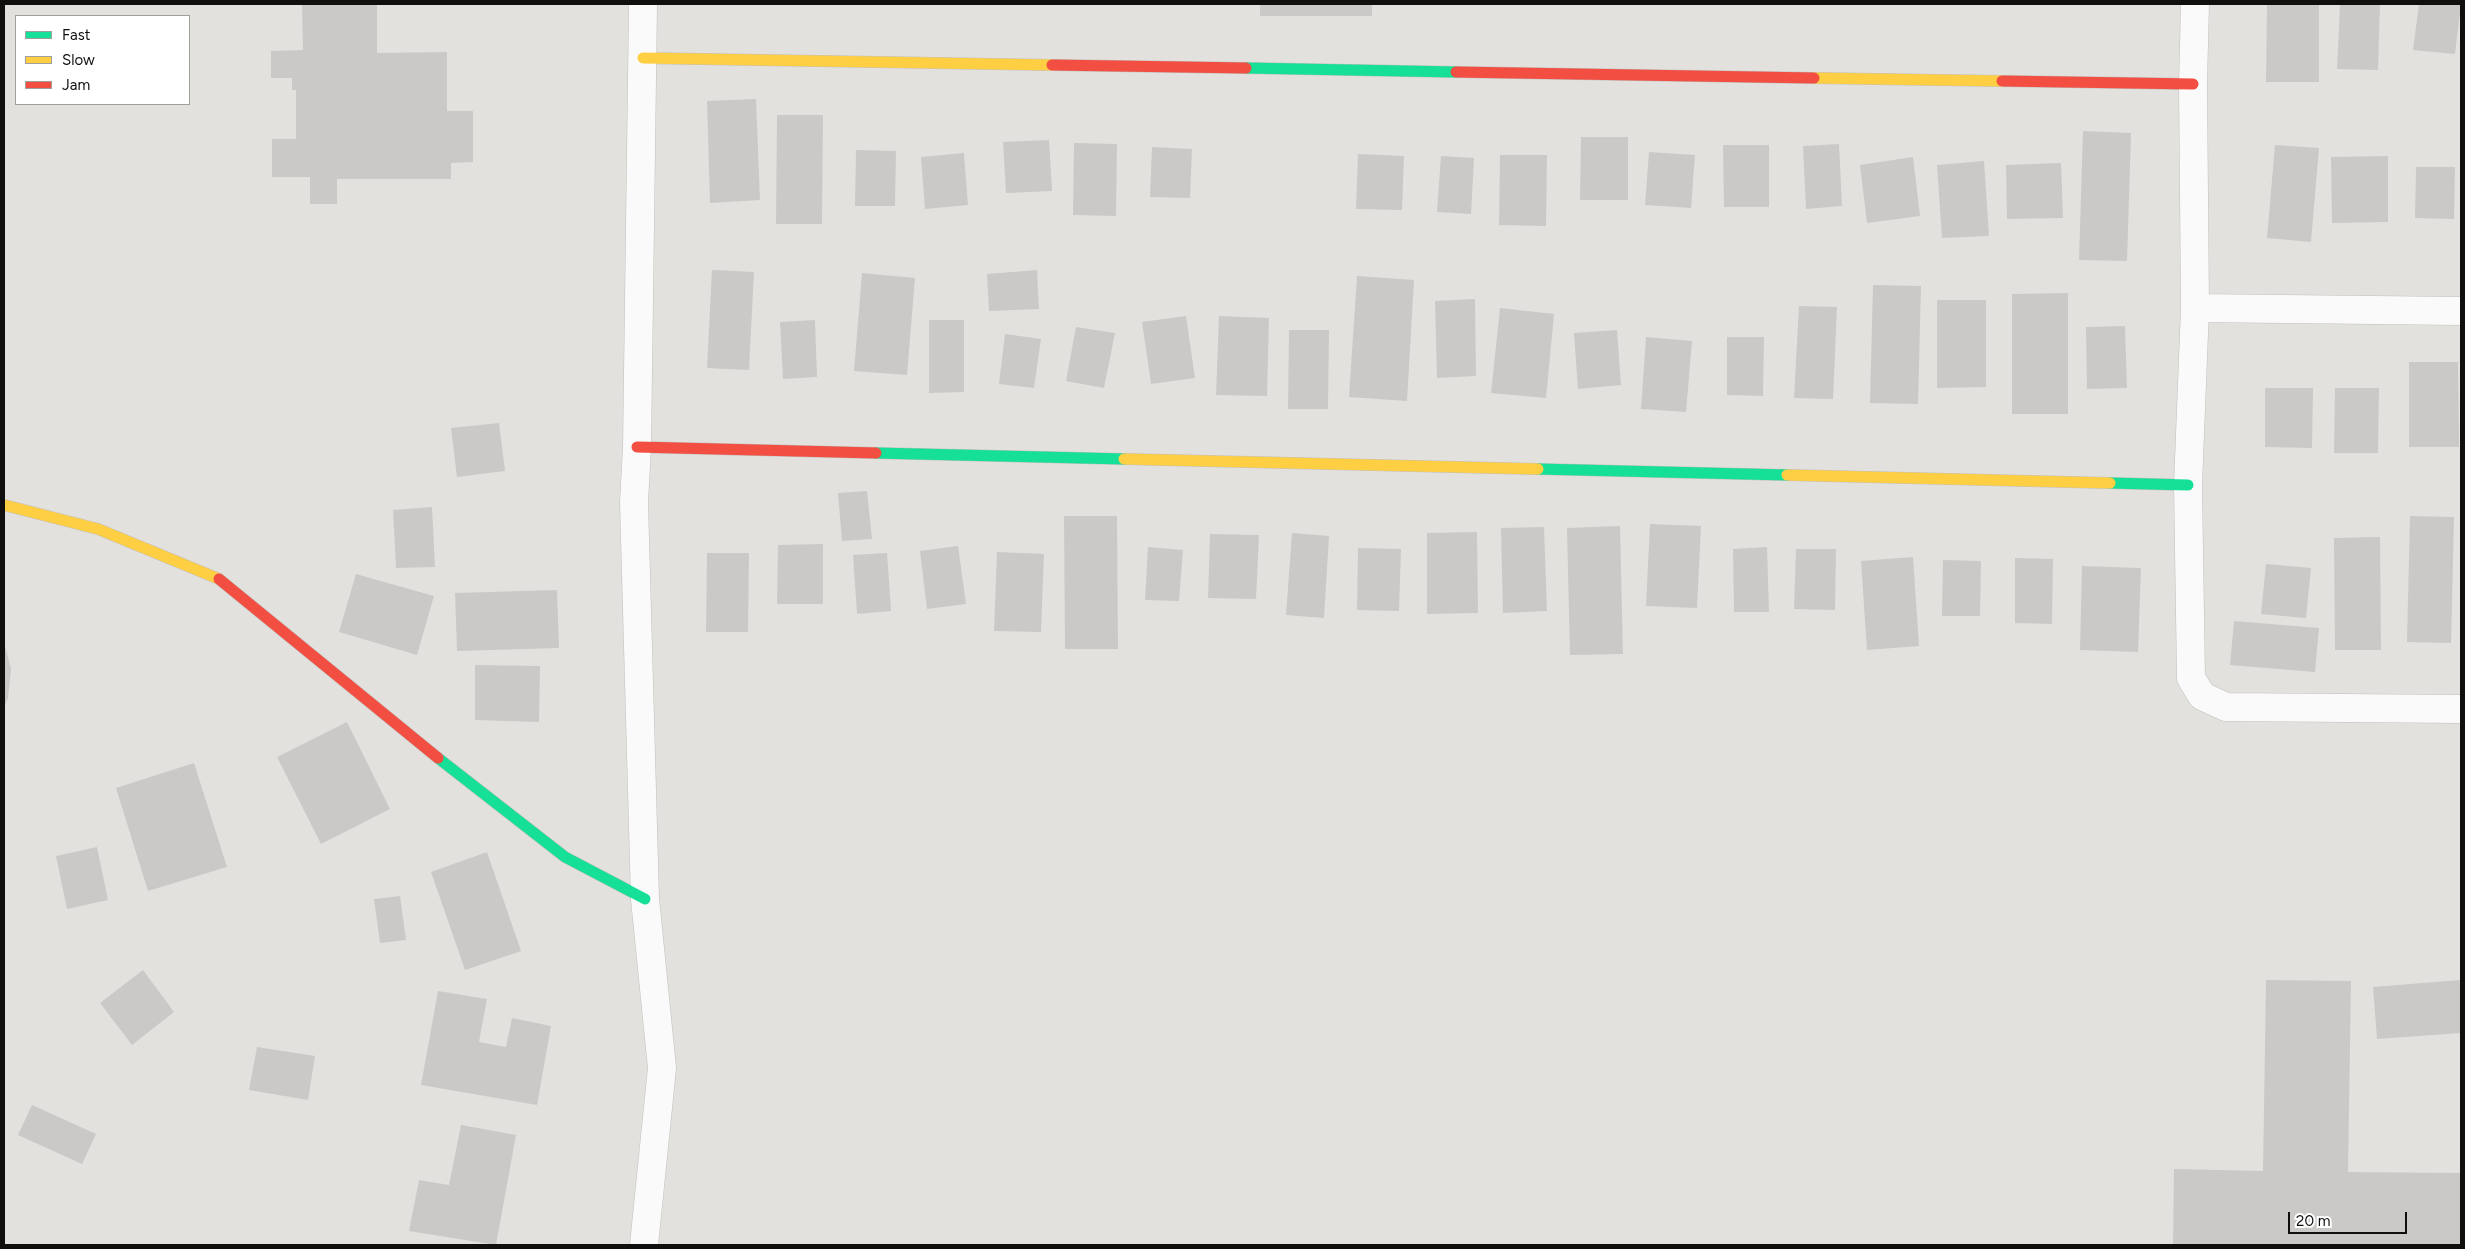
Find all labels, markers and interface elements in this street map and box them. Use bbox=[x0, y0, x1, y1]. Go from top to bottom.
legend bbox=[15, 15, 190, 105]
text: Fast bbox=[62, 26, 90, 44]
text: Slow bbox=[62, 51, 95, 69]
text: Jam bbox=[62, 76, 90, 94]
scale bar bbox=[2290, 1202, 2409, 1234]
text: 20 m bbox=[2296, 1212, 2330, 1230]

